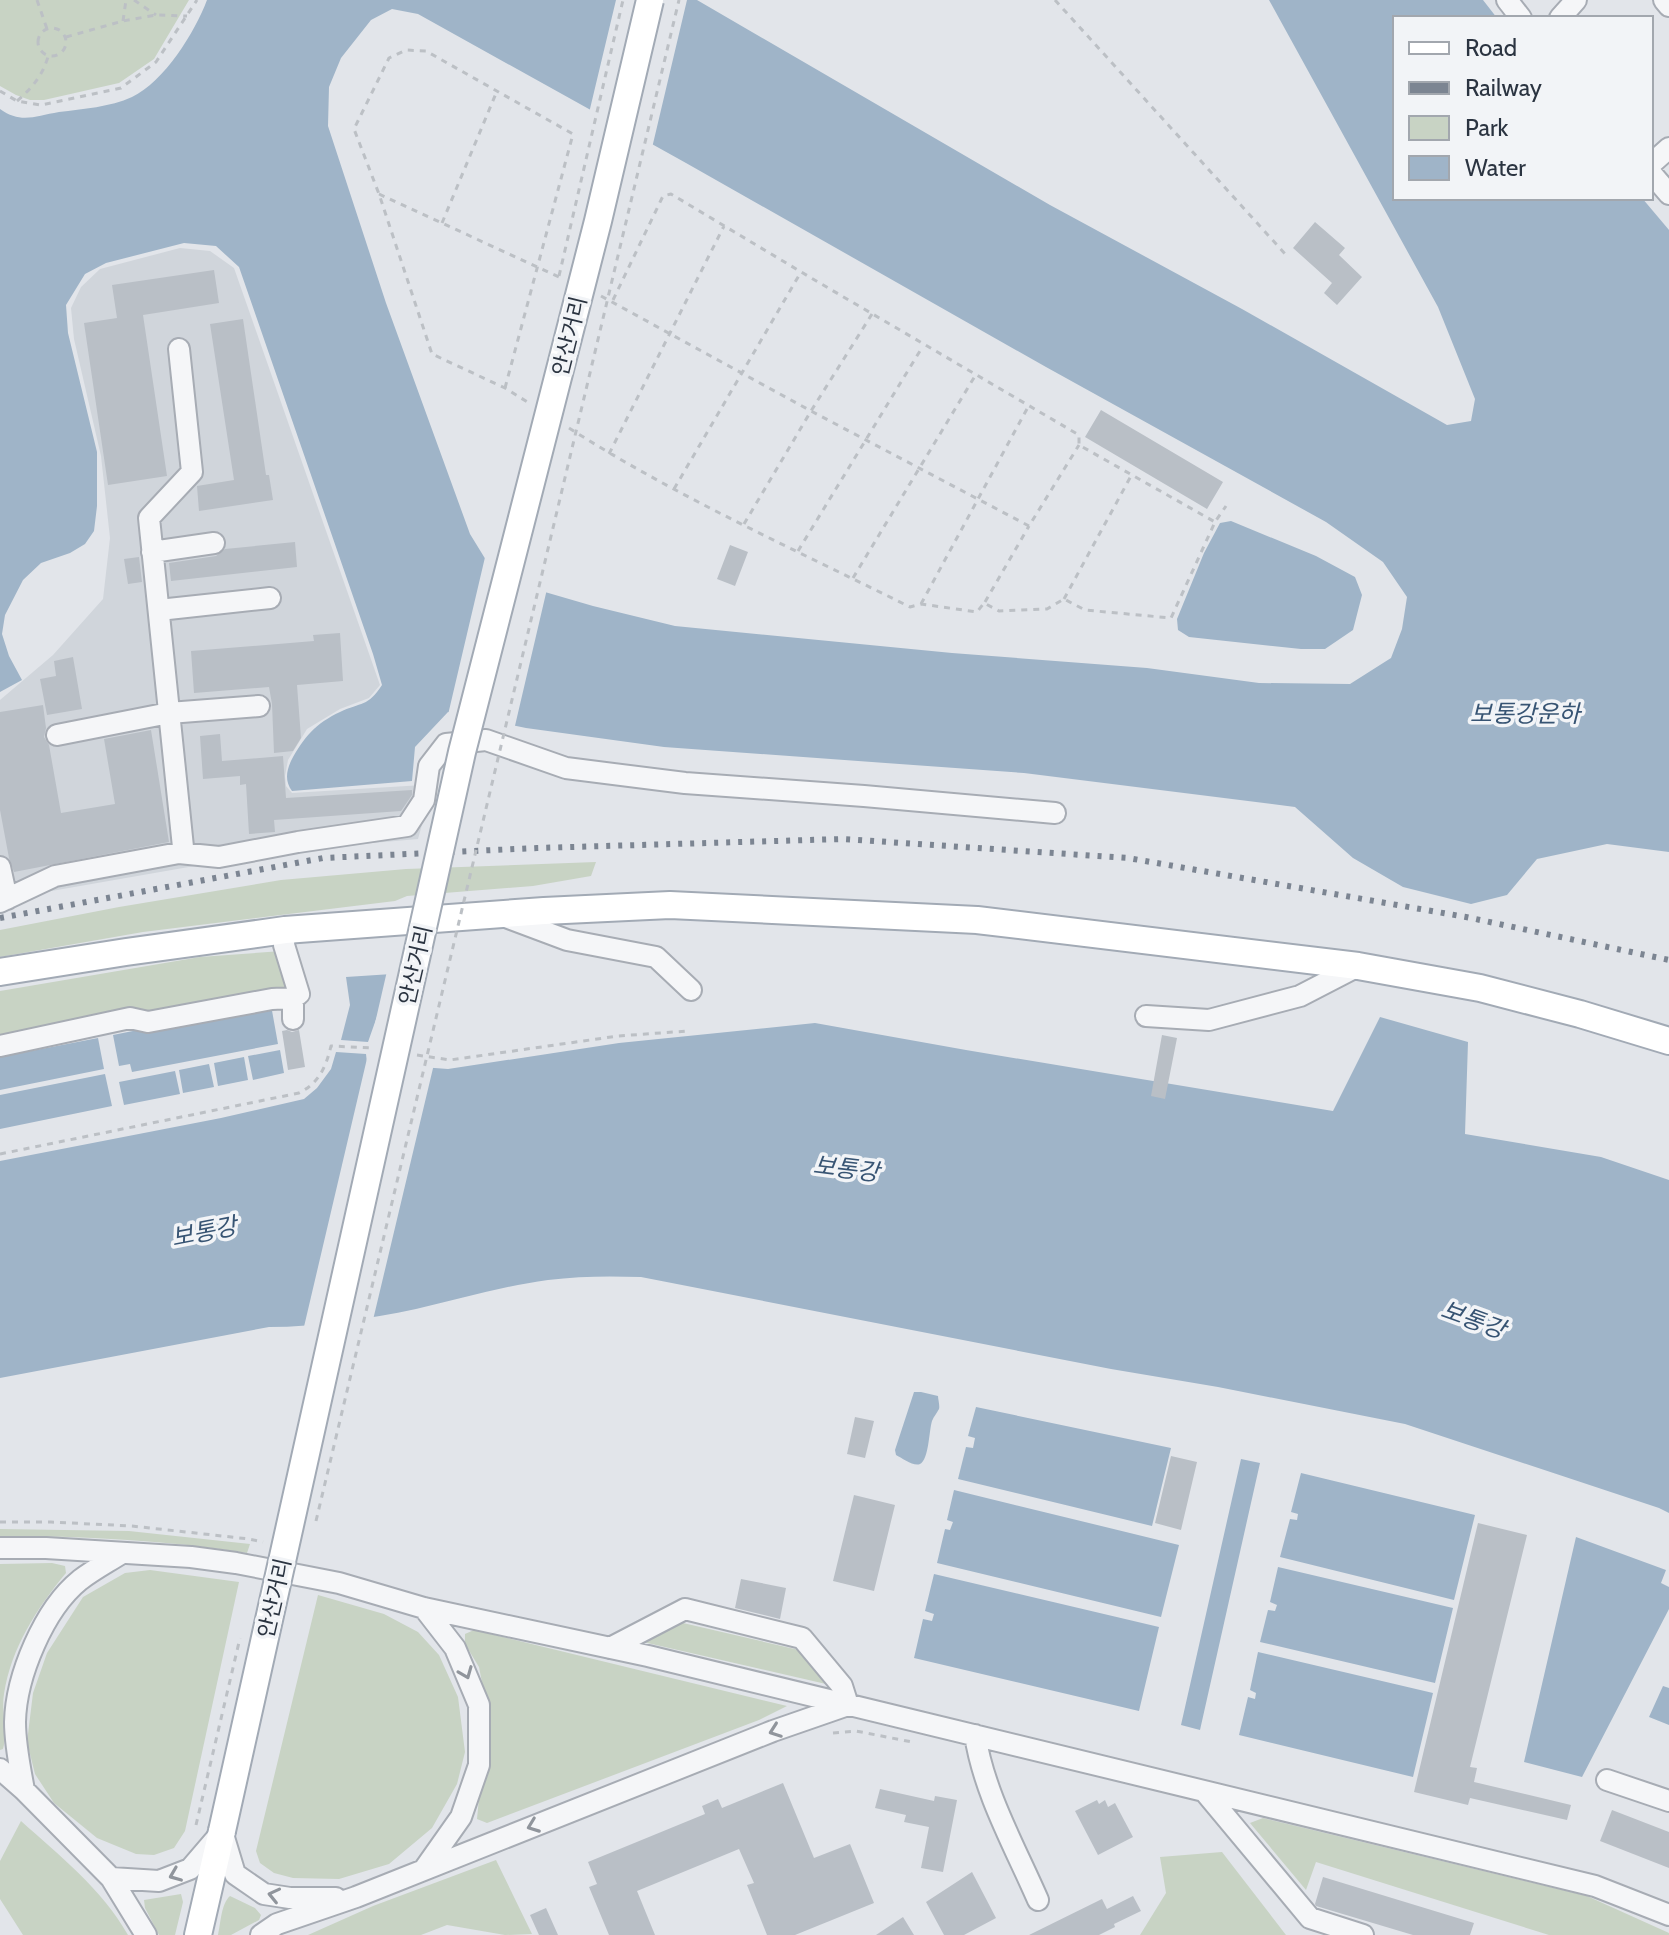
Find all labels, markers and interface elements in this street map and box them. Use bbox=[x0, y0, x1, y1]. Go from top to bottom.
legend bbox=[1393, 16, 1653, 200]
text: Road bbox=[1465, 33, 1517, 62]
text: Railway bbox=[1465, 73, 1542, 102]
text: Park bbox=[1465, 113, 1508, 142]
text: Water bbox=[1465, 153, 1526, 182]
street label: 안산거리 bbox=[547, 294, 592, 379]
water label: 보통강운하 bbox=[1470, 699, 1583, 728]
street label: 안산거리 bbox=[393, 923, 438, 1008]
water label: 보통강 bbox=[811, 1150, 884, 1187]
water label: 보통강 bbox=[169, 1210, 242, 1252]
water label: 보통강 bbox=[1437, 1295, 1512, 1345]
street label: 안산거리 bbox=[252, 1556, 297, 1641]
one-way arrow bbox=[456, 1665, 472, 1679]
one-way arrow bbox=[769, 1721, 783, 1738]
one-way arrow bbox=[526, 1816, 540, 1833]
one-way arrow bbox=[169, 1865, 183, 1881]
one-way arrow bbox=[268, 1887, 282, 1904]

